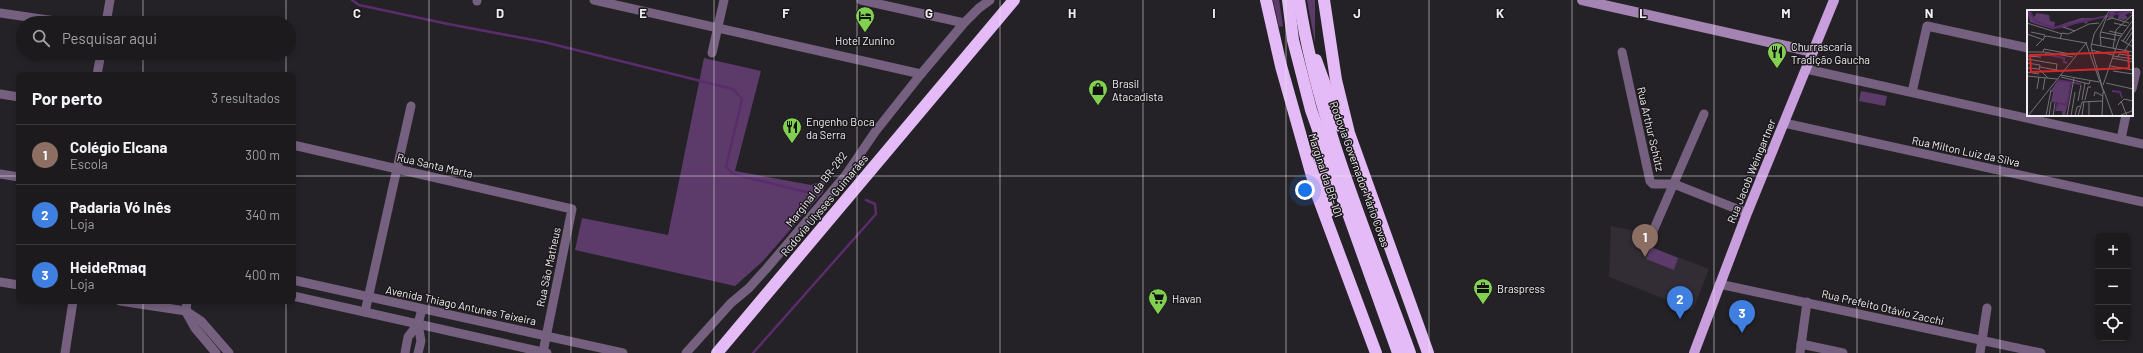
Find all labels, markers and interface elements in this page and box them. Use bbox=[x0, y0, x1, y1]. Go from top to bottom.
text: C bbox=[353, 5, 361, 21]
text: D bbox=[496, 5, 504, 21]
text: E bbox=[639, 5, 647, 21]
text: F bbox=[782, 5, 790, 21]
hotel icon: Hotel Zunino bbox=[854, 5, 876, 33]
text: G bbox=[925, 5, 933, 21]
text: H bbox=[1068, 5, 1076, 21]
text: I bbox=[1212, 5, 1216, 21]
text: J bbox=[1353, 5, 1361, 21]
text: K bbox=[1496, 5, 1504, 21]
text: L bbox=[1639, 5, 1647, 21]
text: M bbox=[1781, 5, 1791, 21]
text: N bbox=[1925, 5, 1933, 21]
inset map bbox=[2027, 10, 2133, 116]
search box bbox=[16, 16, 296, 60]
icon: search bbox=[30, 27, 52, 49]
text: Pesquisar aqui bbox=[62, 29, 157, 47]
place label: Hotel Zunino bbox=[835, 34, 895, 47]
place label: Churrascaria Tradição Gaucha bbox=[1791, 40, 1870, 66]
restaurant icon: Churrascaria Tradição Gaucha bbox=[1766, 41, 1788, 69]
place label: Brasil Atacadista bbox=[1112, 77, 1163, 103]
shop icon: Brasil Atacadista bbox=[1087, 78, 1109, 106]
street label: Rua Arthur Schütz bbox=[1635, 86, 1667, 173]
text: Por perto bbox=[32, 88, 102, 108]
text: 3 resultados bbox=[211, 90, 280, 106]
street label: Rodovia Governador Mário Covas bbox=[1327, 99, 1393, 249]
place label: Engenho Boca da Serra bbox=[806, 115, 875, 141]
restaurant icon: Engenho Boca da Serra bbox=[781, 116, 803, 144]
street label: Rua Jacob Weingartner bbox=[1724, 117, 1778, 225]
street label: Marginal da BR-101 bbox=[1306, 131, 1346, 219]
street label: Rua Milton Luiz da Silva bbox=[1911, 133, 2021, 169]
text: Colégio Elcana bbox=[70, 138, 167, 156]
text: 1 bbox=[43, 147, 47, 163]
text: 300 m bbox=[245, 147, 280, 163]
street label: Marginal da BR-282 bbox=[783, 149, 849, 229]
street label: Rua Santa Marta bbox=[396, 150, 474, 180]
street label: Rodovia Ulysses Guimarães bbox=[778, 151, 870, 259]
text: Escola bbox=[70, 156, 108, 172]
your location bbox=[1295, 180, 1315, 200]
text: Padaria Vó Inês bbox=[70, 198, 171, 216]
text: 2 bbox=[41, 207, 49, 223]
text: 340 m bbox=[245, 207, 280, 223]
text: Loja bbox=[70, 216, 94, 232]
pin: 1 bbox=[1632, 224, 1658, 257]
street label: Rua São Matheus bbox=[533, 226, 563, 308]
map controls bbox=[2095, 233, 2131, 341]
button: + bbox=[2095, 233, 2131, 269]
text: HeideRmaq bbox=[70, 258, 146, 276]
text: 3 bbox=[41, 267, 49, 283]
text: 400 m bbox=[245, 267, 280, 283]
button: − bbox=[2095, 269, 2131, 305]
text: Loja bbox=[70, 276, 94, 292]
office icon: Braspress bbox=[1472, 277, 1494, 305]
place label: Braspress bbox=[1497, 282, 1545, 295]
street label: Avenida Thiago Antunes Teixeira bbox=[385, 283, 537, 327]
pin: 2 bbox=[1667, 286, 1693, 319]
supermarket icon: Havan bbox=[1147, 287, 1169, 315]
street label: Rua Prefeito Otávio Zacchi bbox=[1821, 287, 1946, 327]
place label: Havan bbox=[1172, 292, 1201, 305]
pin: 3 bbox=[1729, 300, 1755, 333]
button: locate bbox=[2095, 305, 2131, 341]

